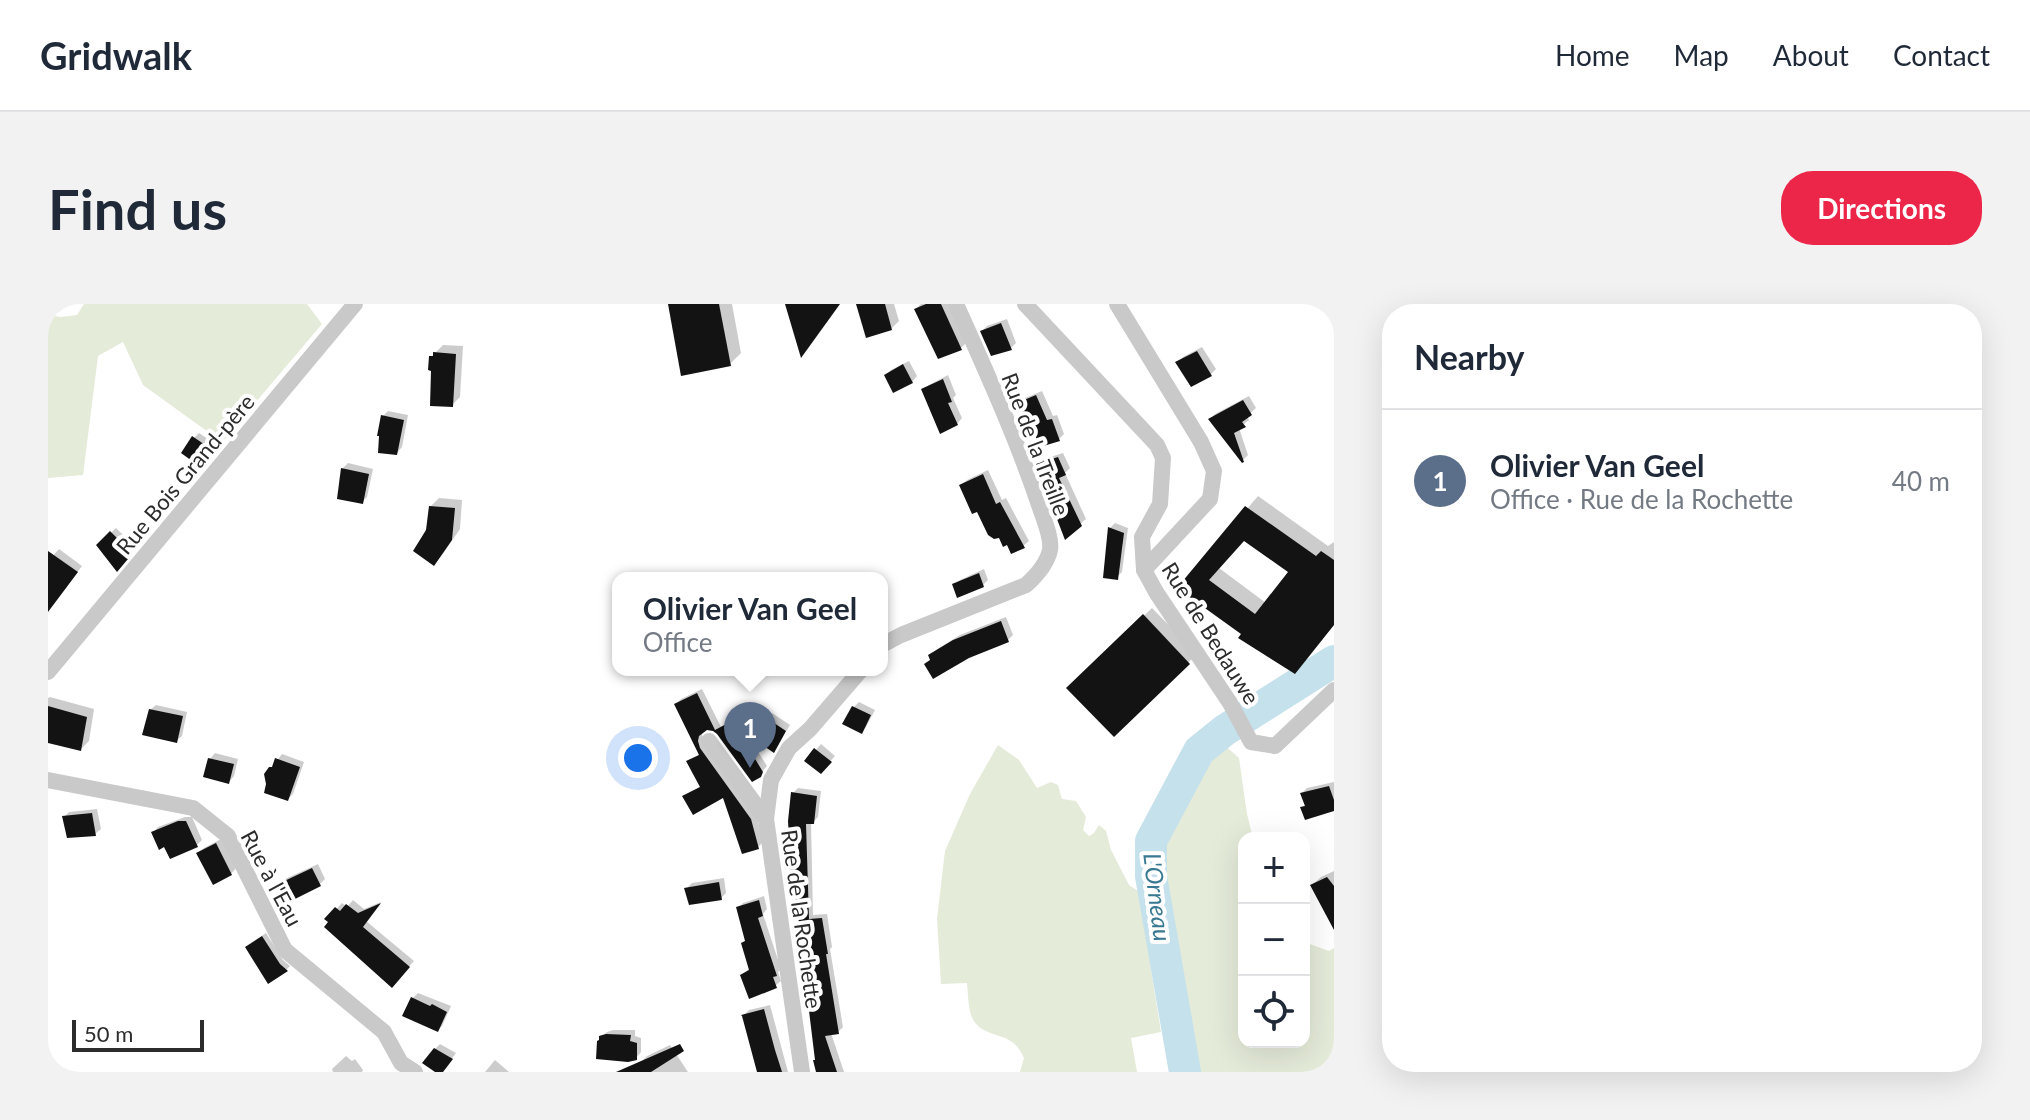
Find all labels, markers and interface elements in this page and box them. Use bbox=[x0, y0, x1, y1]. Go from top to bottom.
text: Gridwalk bbox=[40, 32, 192, 78]
text: Home bbox=[1555, 38, 1630, 72]
text: Map bbox=[1674, 38, 1729, 72]
text: About bbox=[1773, 38, 1849, 72]
text: Contact bbox=[1893, 38, 1990, 72]
button: Directions bbox=[1781, 171, 1982, 245]
text: Find us bbox=[48, 175, 227, 242]
text: Nearby bbox=[1414, 336, 1525, 377]
street label: Rue de la Treille bbox=[996, 369, 1076, 519]
street label: Rue Bois Grand-père bbox=[110, 389, 260, 559]
text: Olivier Van Geel bbox=[1490, 447, 1704, 483]
text: 1 bbox=[1432, 465, 1448, 497]
text: 40 m bbox=[1892, 465, 1950, 497]
text: Office · Rue de la Rochette bbox=[1490, 483, 1793, 515]
street label: Rue de Bedauwe bbox=[1157, 557, 1265, 709]
popup bbox=[612, 572, 888, 676]
text: Olivier Van Geel bbox=[643, 590, 857, 626]
text: Office bbox=[643, 626, 713, 658]
pin: 1 bbox=[724, 702, 776, 768]
your location bbox=[618, 738, 658, 778]
street label: Rue à l'Eau bbox=[235, 825, 309, 931]
street label: Rue de la Rochette bbox=[776, 828, 828, 1010]
map controls bbox=[1238, 832, 1310, 1048]
button: + bbox=[1238, 832, 1310, 904]
water label: L'Orneau bbox=[1138, 851, 1178, 943]
button: − bbox=[1238, 904, 1310, 976]
button: locate bbox=[1238, 976, 1310, 1048]
scale bar bbox=[72, 1016, 204, 1052]
text: 50 m bbox=[84, 1020, 133, 1047]

